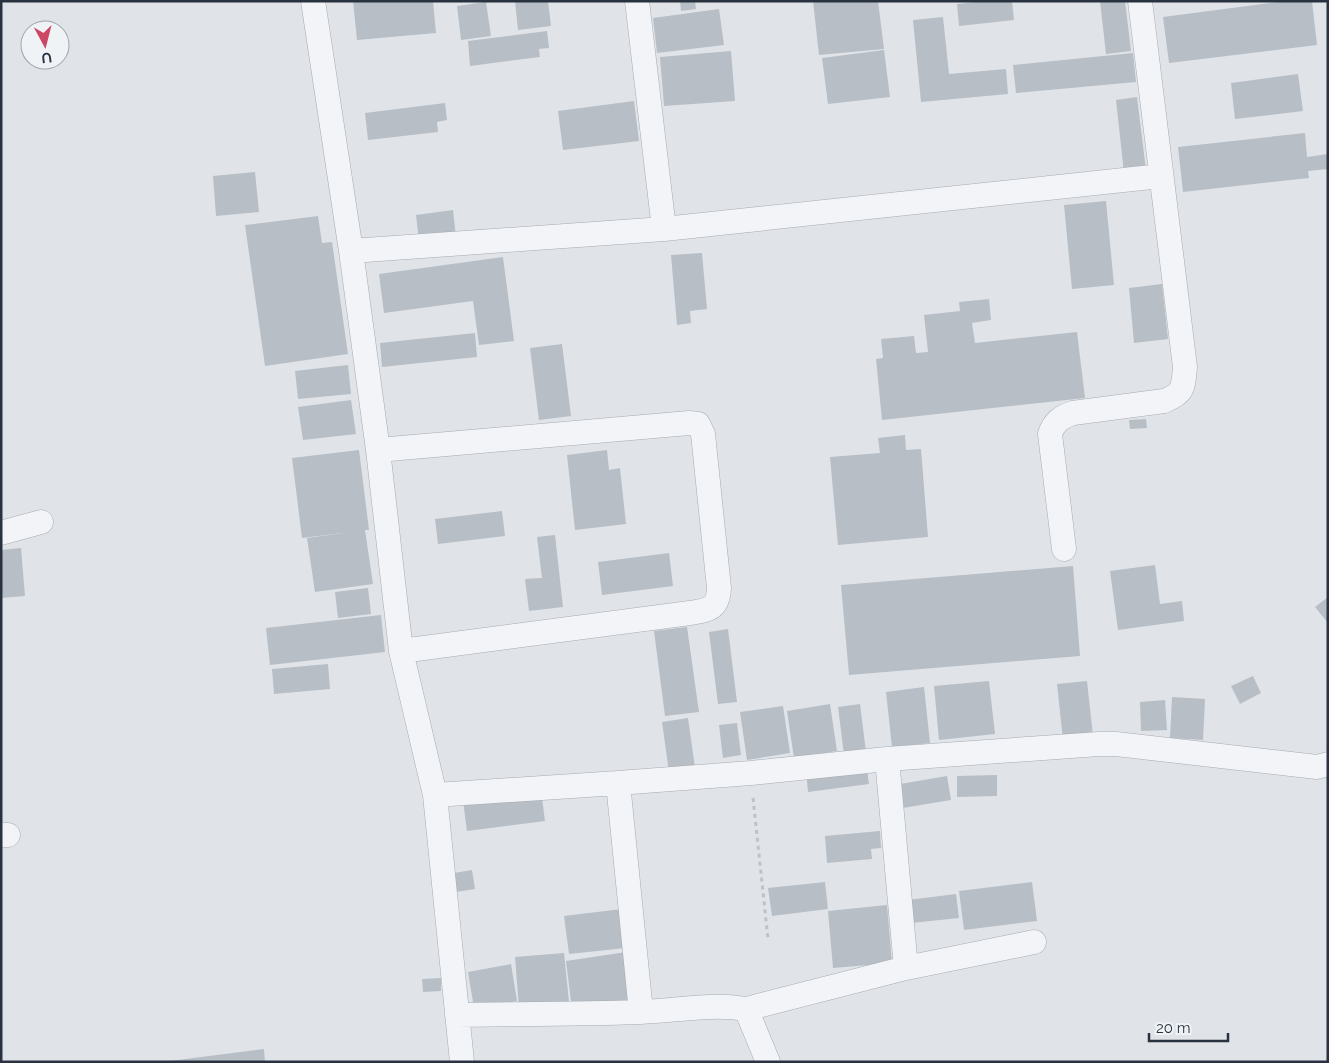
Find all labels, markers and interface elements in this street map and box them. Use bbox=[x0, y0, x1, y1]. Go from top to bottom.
north arrow bbox=[20, 20, 70, 70]
text: U bbox=[40, 49, 53, 66]
scale bar bbox=[1149, 1010, 1228, 1042]
text: 20 m bbox=[1156, 1019, 1191, 1037]

